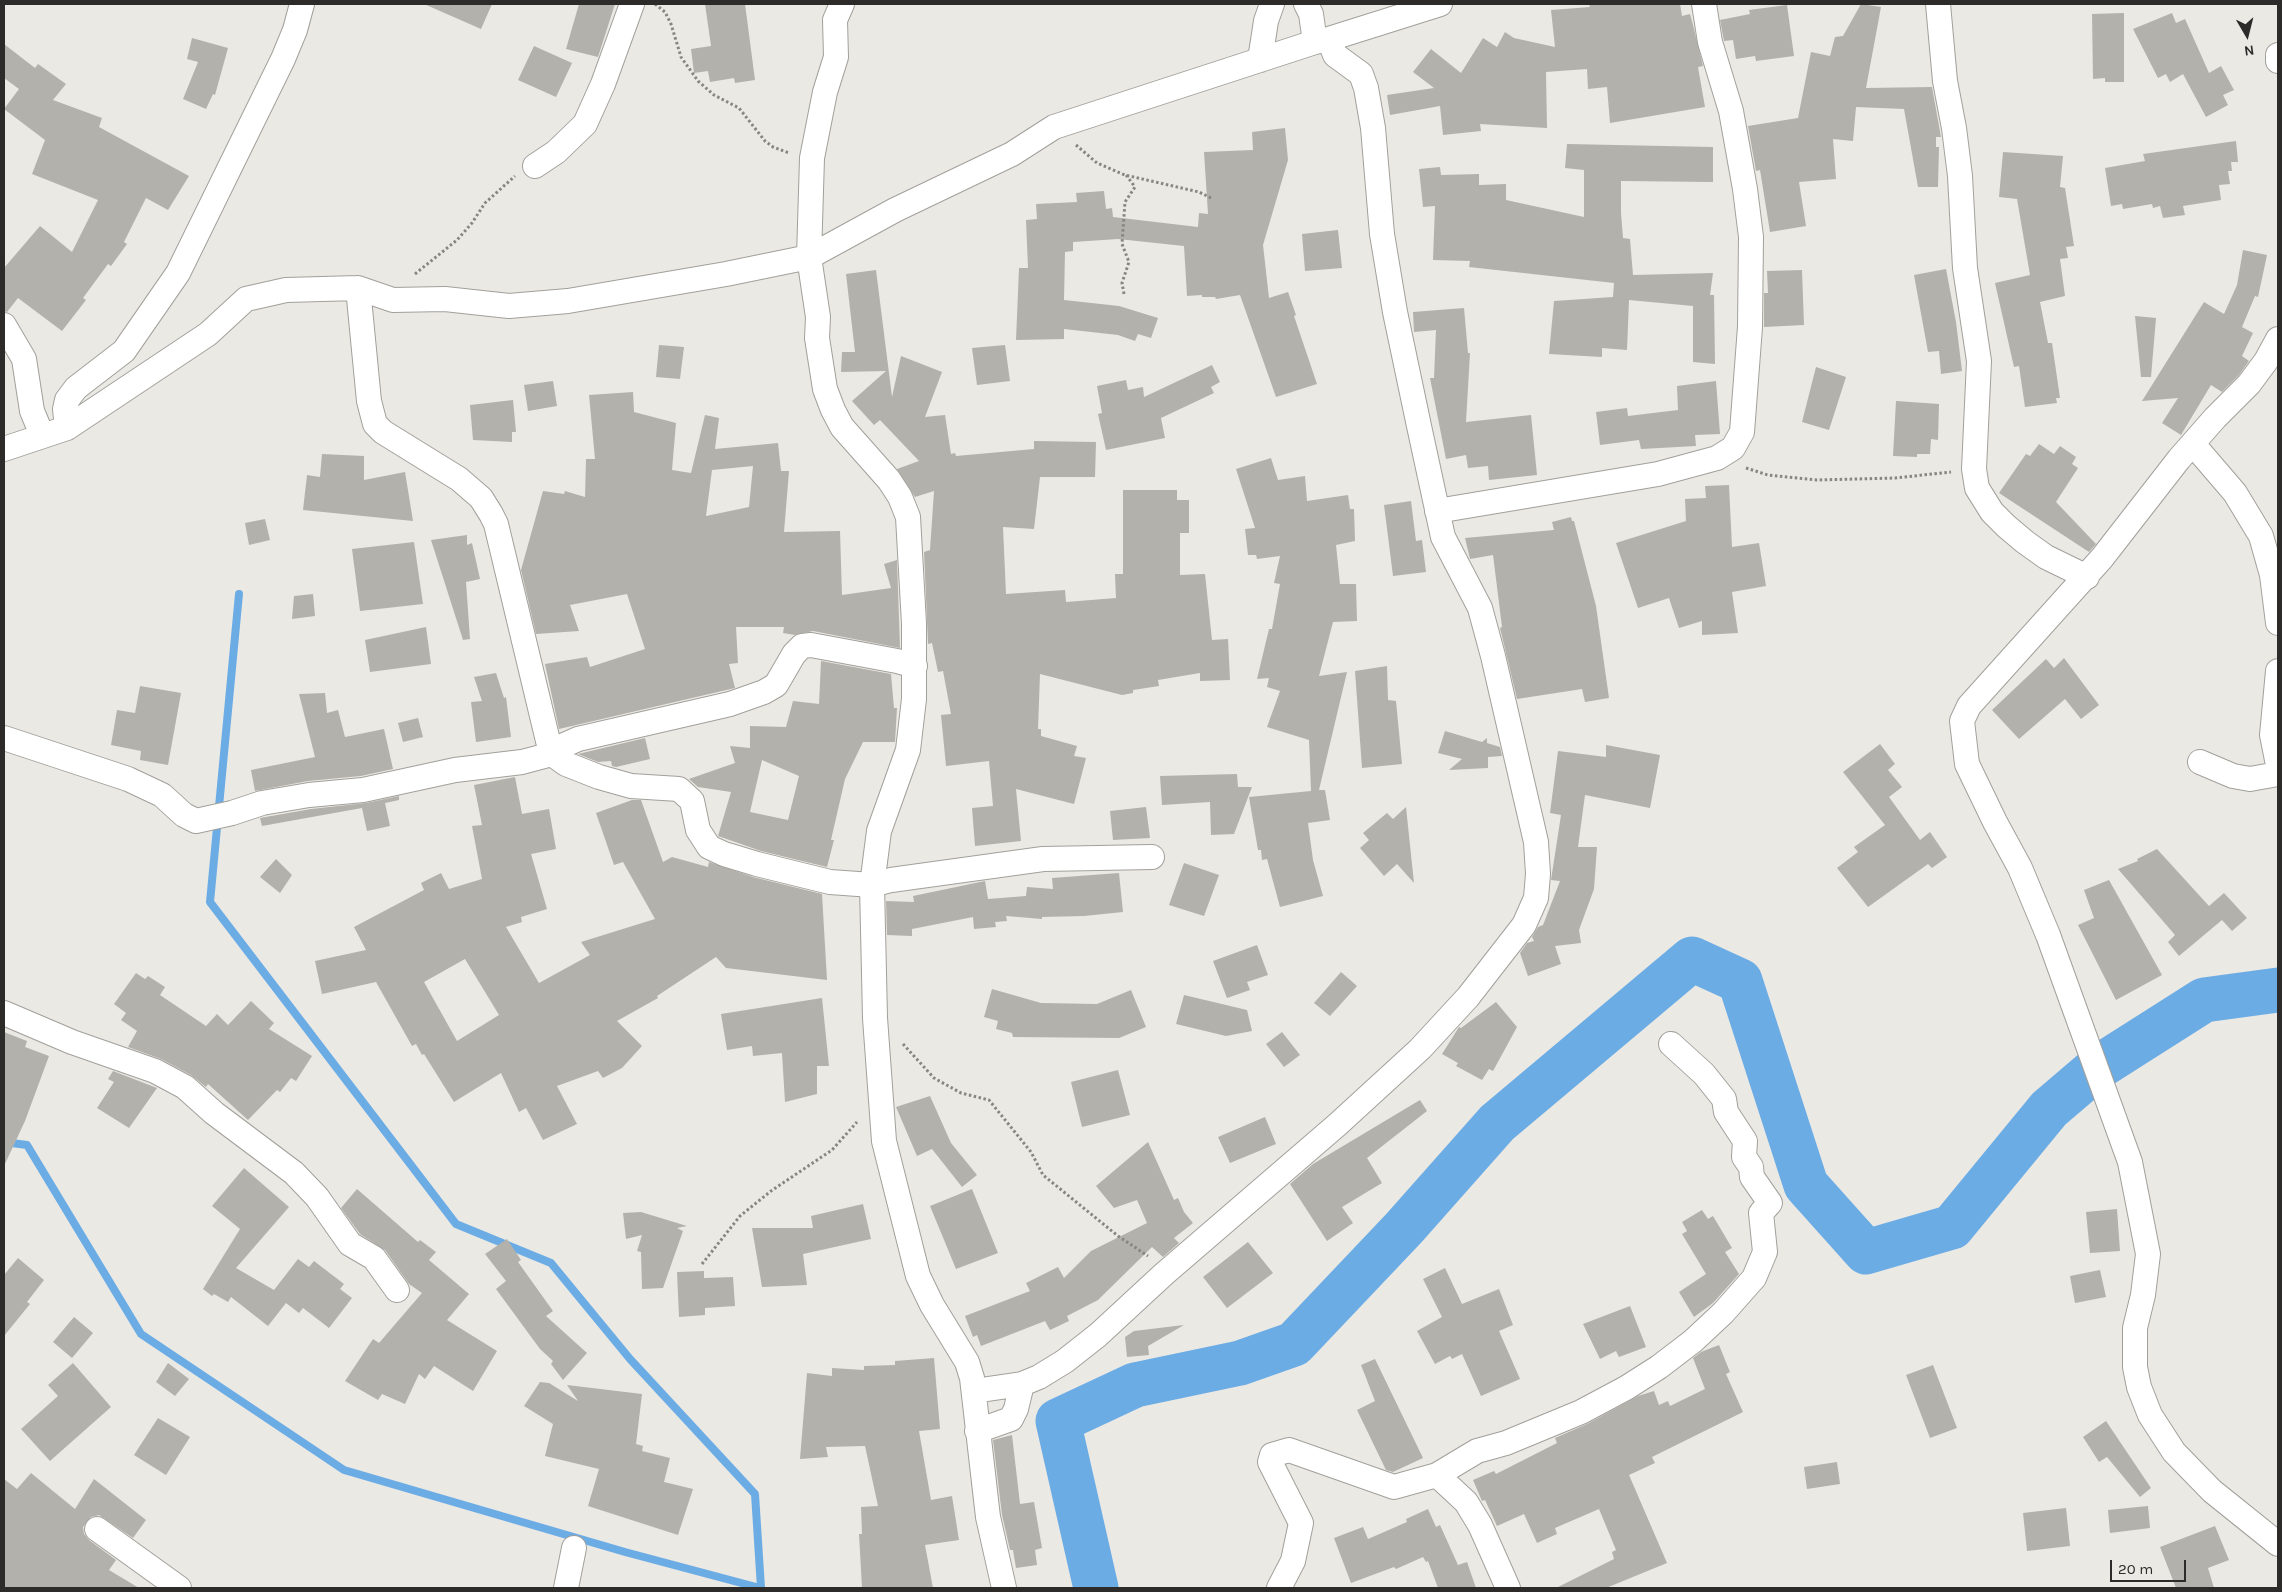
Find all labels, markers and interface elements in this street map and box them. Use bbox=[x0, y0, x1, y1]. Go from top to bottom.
north arrow bbox=[2222, 10, 2272, 60]
text: N bbox=[2243, 41, 2255, 59]
scale bar bbox=[2112, 1550, 2188, 1582]
text: 20 m bbox=[2118, 1560, 2153, 1578]

